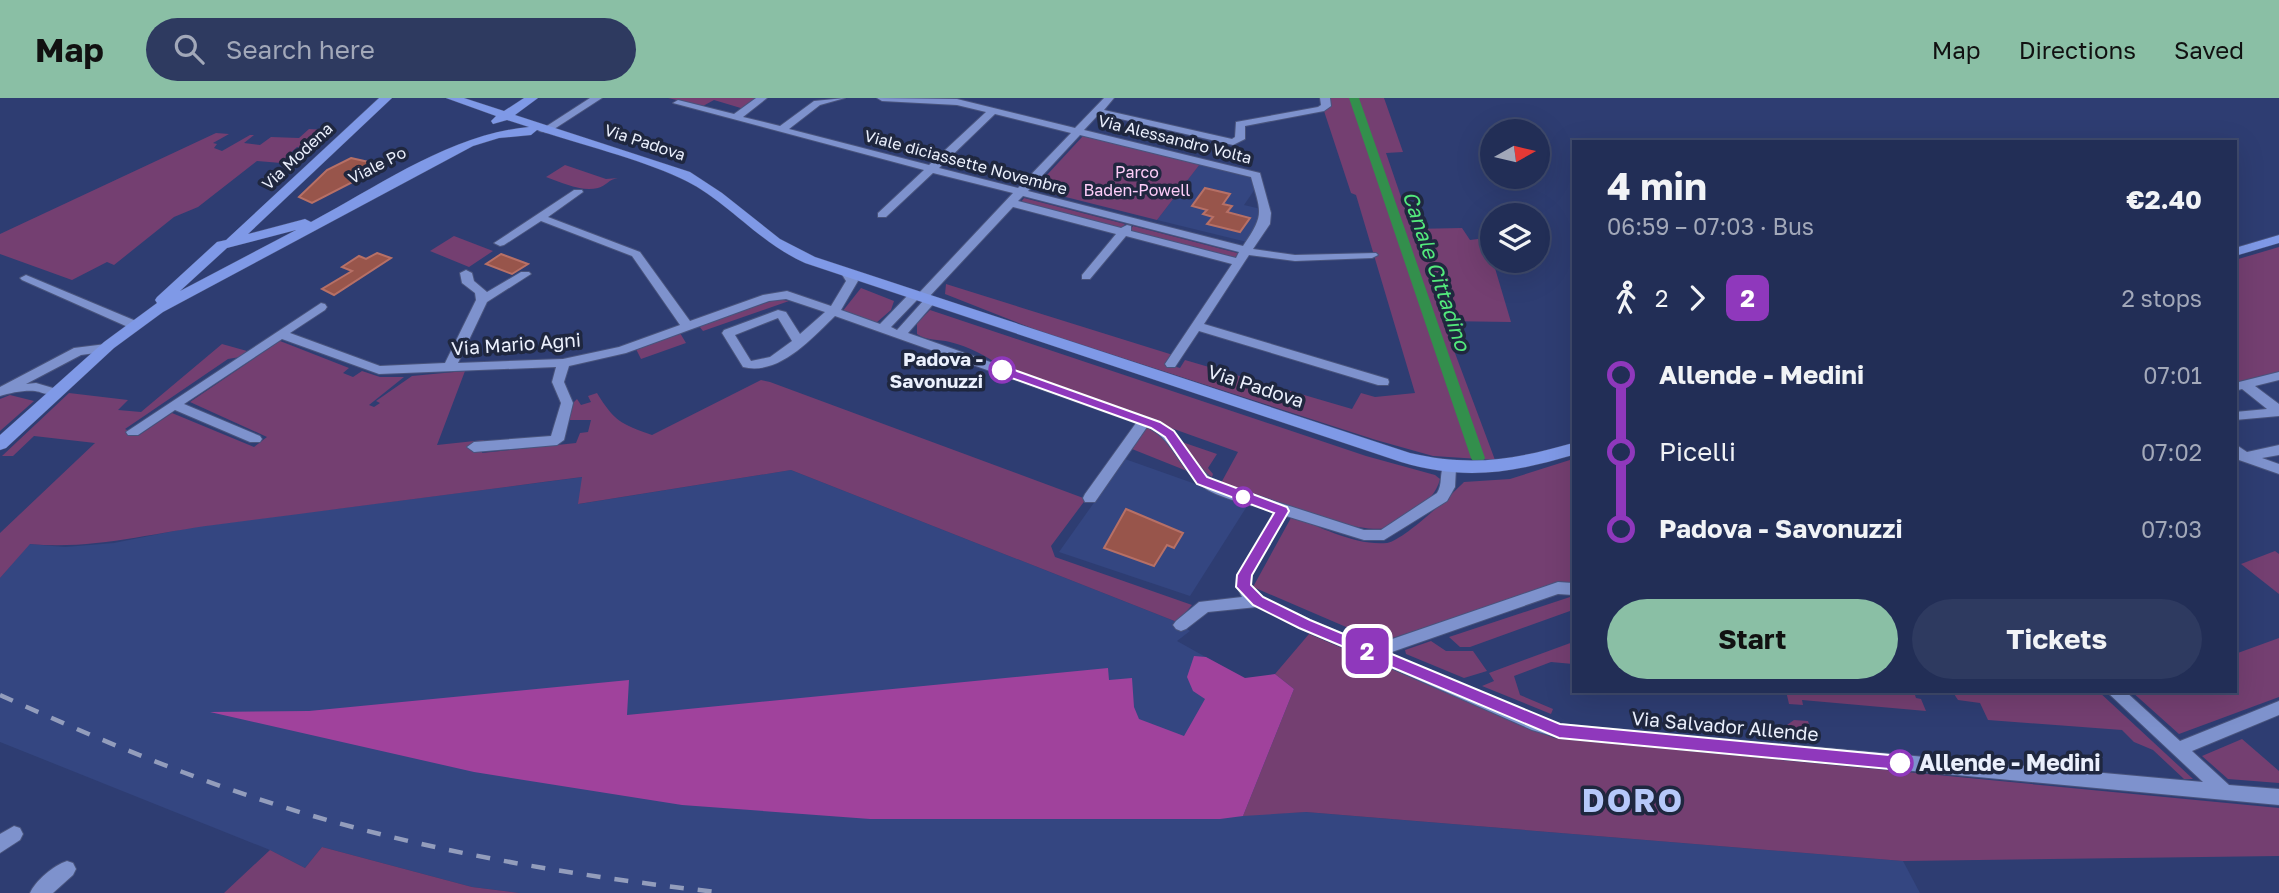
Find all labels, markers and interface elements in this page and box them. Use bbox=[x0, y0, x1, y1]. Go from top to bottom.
search box bbox=[146, 18, 636, 81]
text: Map bbox=[35, 30, 104, 69]
icon: search bbox=[170, 30, 208, 68]
text: Search here bbox=[226, 34, 375, 65]
text: Map bbox=[1932, 35, 1981, 64]
text: Directions bbox=[2019, 35, 2136, 64]
text: Saved bbox=[2174, 35, 2244, 64]
street label: Via Alessandro Volta bbox=[1096, 110, 1254, 168]
street label: Via Modena bbox=[257, 118, 337, 194]
north arrow bbox=[1480, 119, 1550, 189]
map controls bbox=[1480, 119, 1550, 273]
street label: Via Padova bbox=[602, 120, 688, 164]
street label: Viale diciassette Novembre bbox=[862, 125, 1070, 199]
street label: Viale Po bbox=[345, 142, 409, 188]
park label: Parco Baden-Powell bbox=[1084, 162, 1190, 200]
text: 4 min bbox=[1607, 163, 1707, 208]
text: €2.40 bbox=[2126, 184, 2202, 215]
water label: Canale Cittadino bbox=[1397, 187, 1477, 355]
button: layers bbox=[1480, 203, 1550, 273]
text: 06:59 – 07:03 · Bus bbox=[1607, 212, 1814, 240]
icon: walk bbox=[1607, 279, 1645, 317]
icon: forward bbox=[1678, 279, 1716, 317]
text: 2 bbox=[1740, 283, 1755, 312]
text: 2 bbox=[1655, 284, 1668, 312]
text: 2 stops bbox=[2121, 284, 2202, 312]
street label: Via Mario Agni bbox=[450, 327, 582, 360]
place label: Padova - Savonuzzi bbox=[890, 347, 983, 392]
marker: Padova - Savonuzzi bbox=[989, 357, 1015, 383]
street label: Via Padova bbox=[1205, 359, 1307, 412]
text: Allende - Medini bbox=[1659, 359, 1864, 390]
text: 07:01 bbox=[2143, 361, 2202, 389]
text: Picelli bbox=[1659, 436, 1736, 467]
text: 07:02 bbox=[2141, 438, 2202, 466]
unlabelled marker bbox=[1233, 487, 1253, 507]
text: Padova - Savonuzzi bbox=[1659, 513, 1903, 544]
text: 07:03 bbox=[2141, 515, 2202, 543]
button: Start bbox=[1607, 599, 1898, 679]
button: Tickets bbox=[1912, 599, 2202, 679]
line badge: 2 bbox=[1344, 628, 1390, 674]
text: 2 bbox=[1360, 636, 1374, 665]
street label: Via Salvador Allende bbox=[1631, 706, 1820, 745]
place label: Allende - Medini bbox=[1919, 748, 2101, 776]
marker: Allende - Medini bbox=[1887, 750, 1913, 776]
district label: DORO bbox=[1582, 781, 1684, 819]

